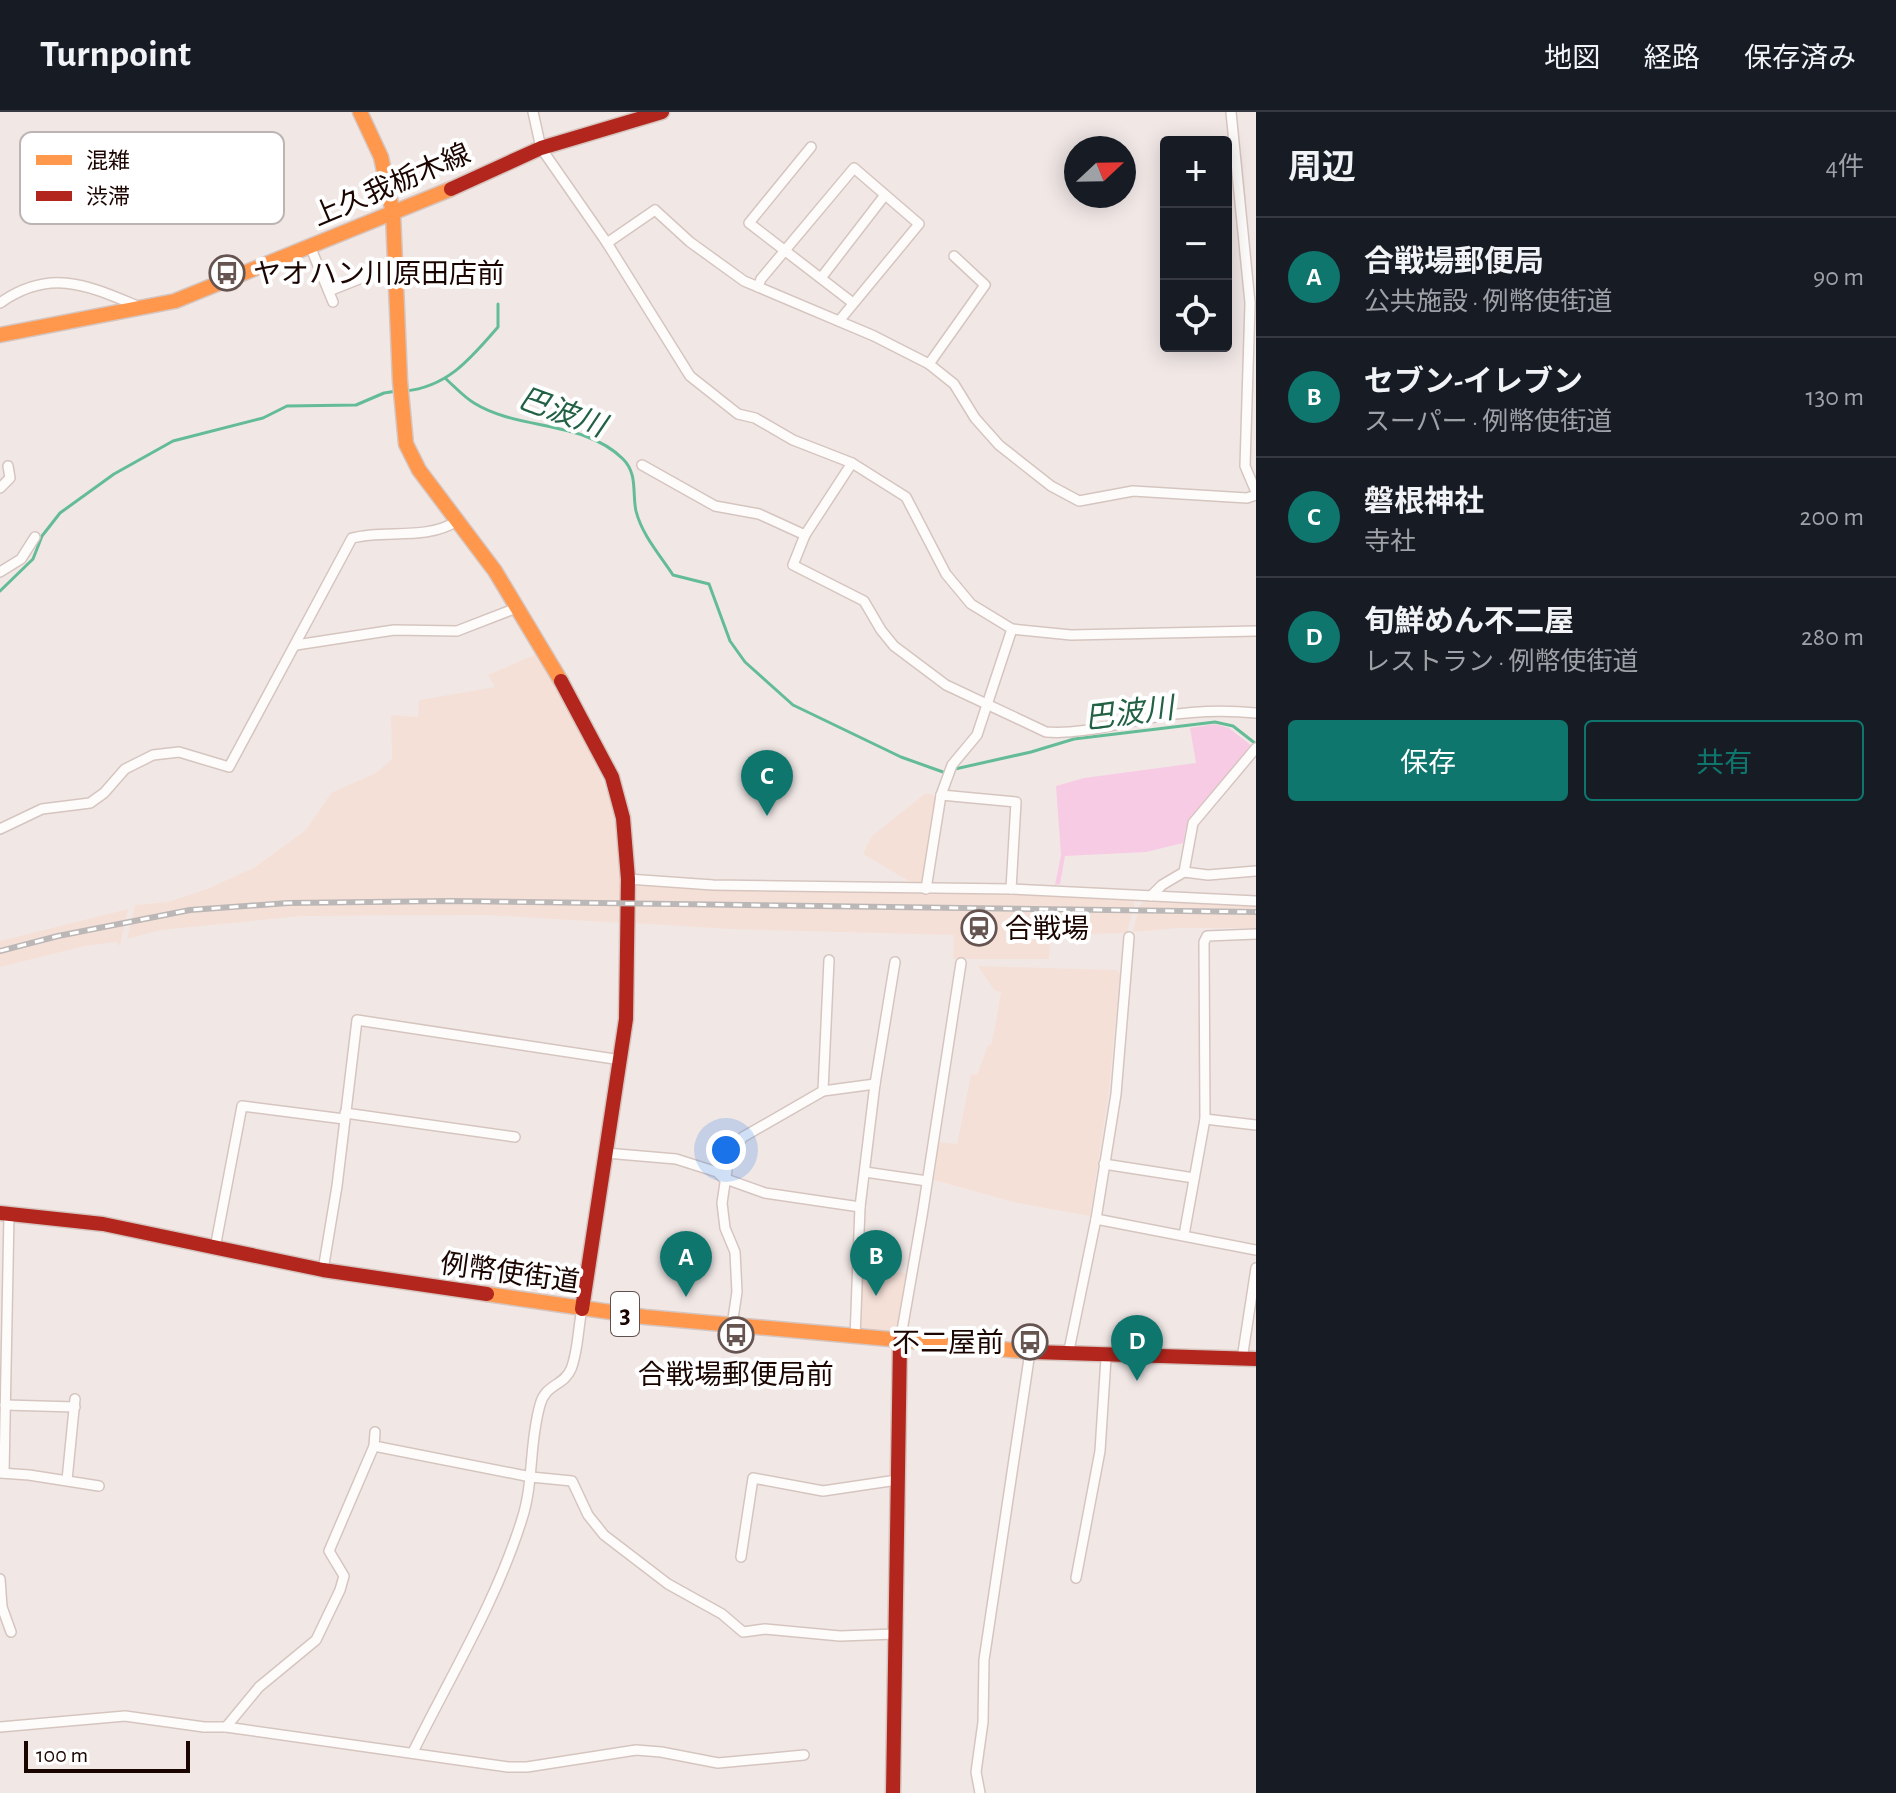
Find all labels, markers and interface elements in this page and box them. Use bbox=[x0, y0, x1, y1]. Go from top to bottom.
text: Turnpoint bbox=[40, 36, 191, 74]
text: 地図 bbox=[1544, 45, 1600, 73]
text: 経路 bbox=[1644, 45, 1700, 73]
text: 保存済み bbox=[1744, 45, 1856, 73]
legend bbox=[20, 132, 284, 224]
north arrow bbox=[1064, 136, 1136, 208]
map controls bbox=[1160, 136, 1232, 352]
button: + bbox=[1160, 136, 1232, 208]
street label: 上久我栃木線 bbox=[308, 138, 475, 232]
text: 混雑 bbox=[86, 149, 130, 172]
text: 周辺 bbox=[1288, 151, 1356, 185]
text: 4件 bbox=[1825, 154, 1864, 180]
text: 渋滞 bbox=[86, 185, 130, 208]
button: − bbox=[1160, 208, 1232, 280]
text: 合戦場郵便局 bbox=[1364, 247, 1544, 277]
bus stop icon: ヤオハン川原田店前 bbox=[208, 254, 246, 292]
place label: ヤオハン川原田店前 bbox=[253, 259, 505, 289]
text: A bbox=[1306, 264, 1322, 290]
text: 90 m bbox=[1813, 264, 1864, 290]
button: locate bbox=[1160, 280, 1232, 352]
text: 公共施設 · 例幣使街道 bbox=[1364, 289, 1613, 315]
text: セブン-イレブン bbox=[1364, 367, 1583, 397]
water label: 巴波川 bbox=[514, 382, 613, 443]
text: B bbox=[1306, 384, 1322, 410]
text: 130 m bbox=[1806, 384, 1864, 410]
text: スーパー · 例幣使街道 bbox=[1364, 409, 1612, 435]
text: 磐根神社 bbox=[1364, 487, 1484, 517]
text: C bbox=[1307, 504, 1321, 530]
text: 200 m bbox=[1800, 504, 1864, 530]
text: 寺社 bbox=[1364, 529, 1416, 555]
text: 旬鮮めん不二屋 bbox=[1364, 607, 1574, 637]
text: D bbox=[1305, 624, 1323, 650]
text: 280 m bbox=[1801, 624, 1864, 650]
text: レストラン · 例幣使街道 bbox=[1364, 649, 1639, 675]
water label: 巴波川 bbox=[1082, 691, 1179, 734]
button: 保存 bbox=[1288, 720, 1568, 801]
button: 共有 bbox=[1584, 720, 1864, 801]
pin: C bbox=[741, 750, 793, 816]
station icon: 合戦場 bbox=[960, 909, 998, 947]
place label: 合戦場 bbox=[1005, 914, 1089, 944]
your location bbox=[706, 1130, 746, 1170]
pin: B bbox=[850, 1230, 902, 1296]
pin: A bbox=[660, 1231, 712, 1297]
street label: 例幣使街道 bbox=[438, 1248, 581, 1298]
road number: 3 bbox=[611, 1292, 639, 1336]
pin: D bbox=[1111, 1315, 1163, 1381]
bus stop icon: 合戦場郵便局前 bbox=[717, 1316, 755, 1354]
bus stop icon: 不二屋前 bbox=[1011, 1323, 1049, 1361]
place label: 不二屋前 bbox=[892, 1328, 1004, 1358]
place label: 合戦場郵便局前 bbox=[638, 1360, 834, 1390]
scale bar bbox=[24, 1737, 190, 1773]
text: 100 m bbox=[36, 1744, 88, 1766]

